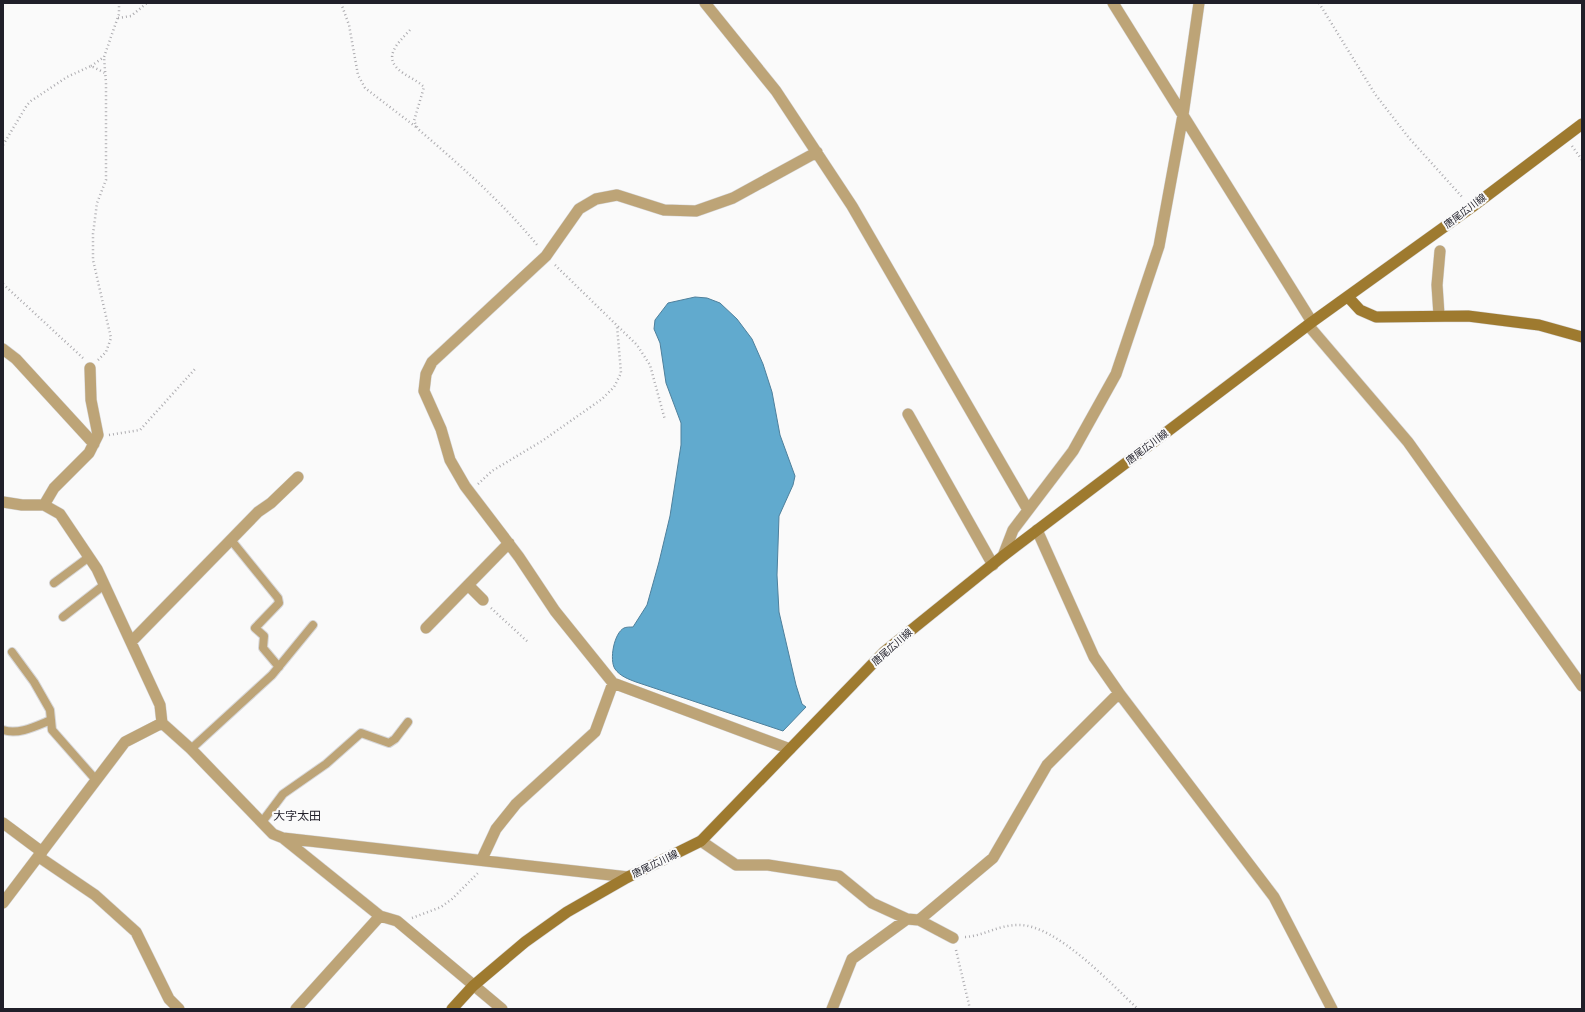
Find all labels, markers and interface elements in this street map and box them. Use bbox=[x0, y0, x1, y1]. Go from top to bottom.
street label: 唐尾広川線 bbox=[1442, 192, 1488, 230]
street label: 唐尾広川線 bbox=[1124, 428, 1170, 466]
street label: 唐尾広川線 bbox=[870, 626, 914, 668]
district label: 大字太田 bbox=[273, 809, 321, 823]
street label: 唐尾広川線 bbox=[630, 848, 680, 880]

